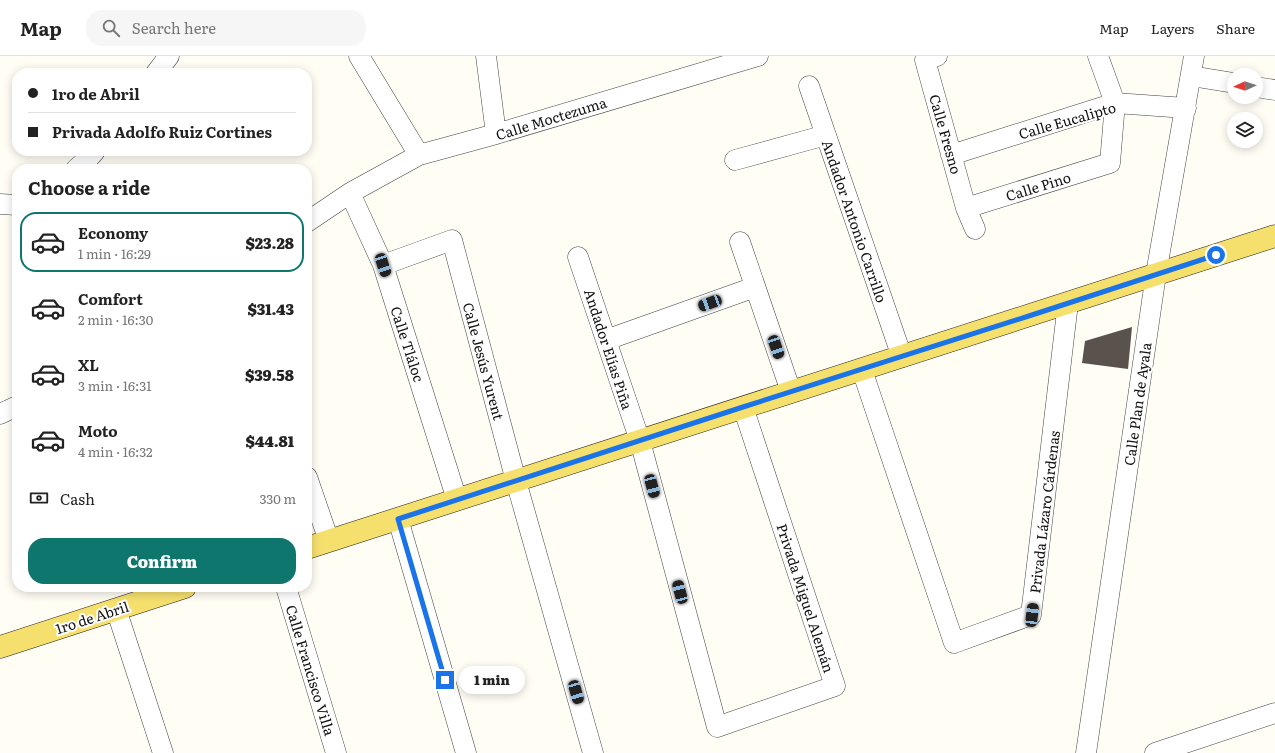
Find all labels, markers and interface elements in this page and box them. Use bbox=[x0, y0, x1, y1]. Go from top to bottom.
search box bbox=[86, 10, 366, 46]
text: Map bbox=[20, 14, 62, 42]
text: Search here bbox=[132, 16, 216, 39]
icon: search bbox=[100, 17, 122, 39]
text: Map bbox=[1099, 18, 1129, 38]
text: Layers bbox=[1151, 18, 1194, 38]
text: Share bbox=[1216, 18, 1255, 38]
north arrow bbox=[1227, 68, 1263, 104]
map controls bbox=[1227, 68, 1263, 148]
text: 1ro de Abril bbox=[52, 82, 140, 105]
street label: Calle Moctezuma bbox=[493, 91, 609, 144]
street label: Calle Fresno bbox=[925, 92, 967, 176]
street label: Calle Eucalipto bbox=[1016, 97, 1118, 143]
button: layers bbox=[1227, 112, 1263, 148]
text: Privada Adolfo Ruiz Cortines bbox=[52, 120, 272, 143]
street label: Andador Antonio Carrillo bbox=[818, 137, 892, 305]
street label: Calle Pino bbox=[1003, 167, 1073, 205]
text: Choose a ride bbox=[28, 174, 150, 201]
text: Economy bbox=[78, 221, 148, 244]
icon: car bbox=[30, 224, 66, 260]
text: $23.28 bbox=[246, 231, 294, 254]
text: 1 min · 16:29 bbox=[78, 244, 151, 263]
route start bbox=[1207, 246, 1225, 264]
car bbox=[374, 252, 392, 278]
street label: Andador Elías Piña bbox=[580, 286, 638, 412]
text: Comfort bbox=[78, 287, 143, 310]
icon: car bbox=[30, 290, 66, 326]
car bbox=[697, 293, 723, 313]
text: $31.43 bbox=[247, 297, 294, 320]
street label: Calle Jesús Yurent bbox=[459, 300, 509, 422]
street label: Calle Tláloc bbox=[386, 303, 430, 385]
text: 2 min · 16:30 bbox=[78, 310, 153, 329]
car bbox=[766, 334, 786, 360]
street label: Calle Plan de Ayala bbox=[1118, 341, 1156, 467]
text: XL bbox=[78, 353, 99, 376]
icon: car bbox=[30, 356, 66, 392]
text: $39.58 bbox=[245, 363, 294, 386]
text: 3 min · 16:31 bbox=[78, 376, 152, 395]
text: Moto bbox=[78, 419, 118, 442]
icon: car bbox=[30, 422, 66, 458]
text: $44.81 bbox=[245, 429, 294, 452]
street label: Privada Lázaro Cárdenas bbox=[1024, 429, 1064, 595]
text: 4 min · 16:32 bbox=[78, 442, 153, 461]
car bbox=[643, 473, 661, 499]
icon: cash bbox=[28, 487, 50, 509]
text: Cash bbox=[60, 487, 95, 510]
text: 330 m bbox=[260, 489, 296, 508]
street label: Privada Miguel Alemán bbox=[772, 521, 840, 675]
button: Confirm bbox=[28, 538, 296, 584]
car bbox=[671, 579, 689, 605]
street label: 1ro de Abril bbox=[53, 596, 132, 638]
street label: Calle Francisco Villa bbox=[282, 602, 341, 738]
car bbox=[1025, 602, 1039, 628]
callout: 1 min bbox=[459, 666, 525, 694]
text: 1 min bbox=[474, 670, 510, 689]
route end bbox=[436, 671, 454, 689]
car bbox=[567, 679, 585, 705]

